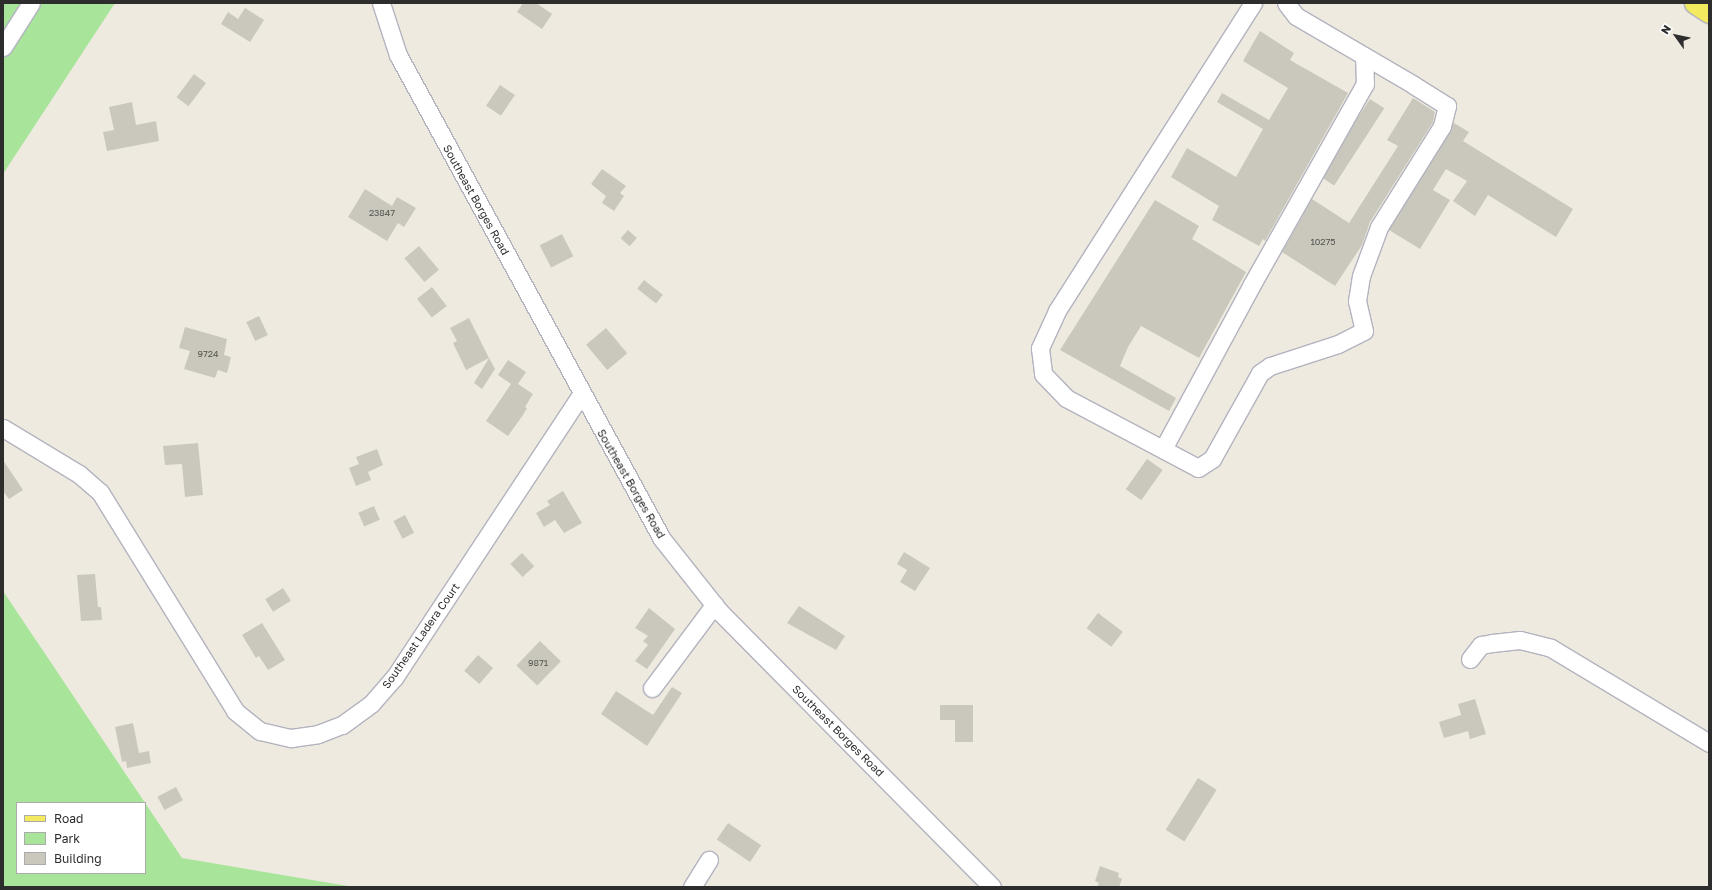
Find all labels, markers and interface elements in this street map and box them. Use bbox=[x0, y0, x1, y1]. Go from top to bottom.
north arrow bbox=[1656, 16, 1696, 56]
text: N bbox=[1658, 22, 1673, 36]
street label: Southeast Borges Road bbox=[440, 143, 512, 257]
house number: 23847 bbox=[369, 208, 395, 218]
house number: 10275 bbox=[1310, 237, 1336, 247]
house number: 9724 bbox=[198, 349, 218, 359]
street label: Southeast Borges Road bbox=[594, 427, 668, 541]
street label: Southeast Ladera Court bbox=[380, 581, 462, 691]
house number: 9871 bbox=[528, 658, 548, 668]
street label: Southeast Borges Road bbox=[790, 683, 886, 779]
legend bbox=[16, 802, 146, 874]
text: Road bbox=[54, 811, 83, 826]
text: Park bbox=[54, 831, 80, 846]
text: Building bbox=[54, 851, 102, 866]

